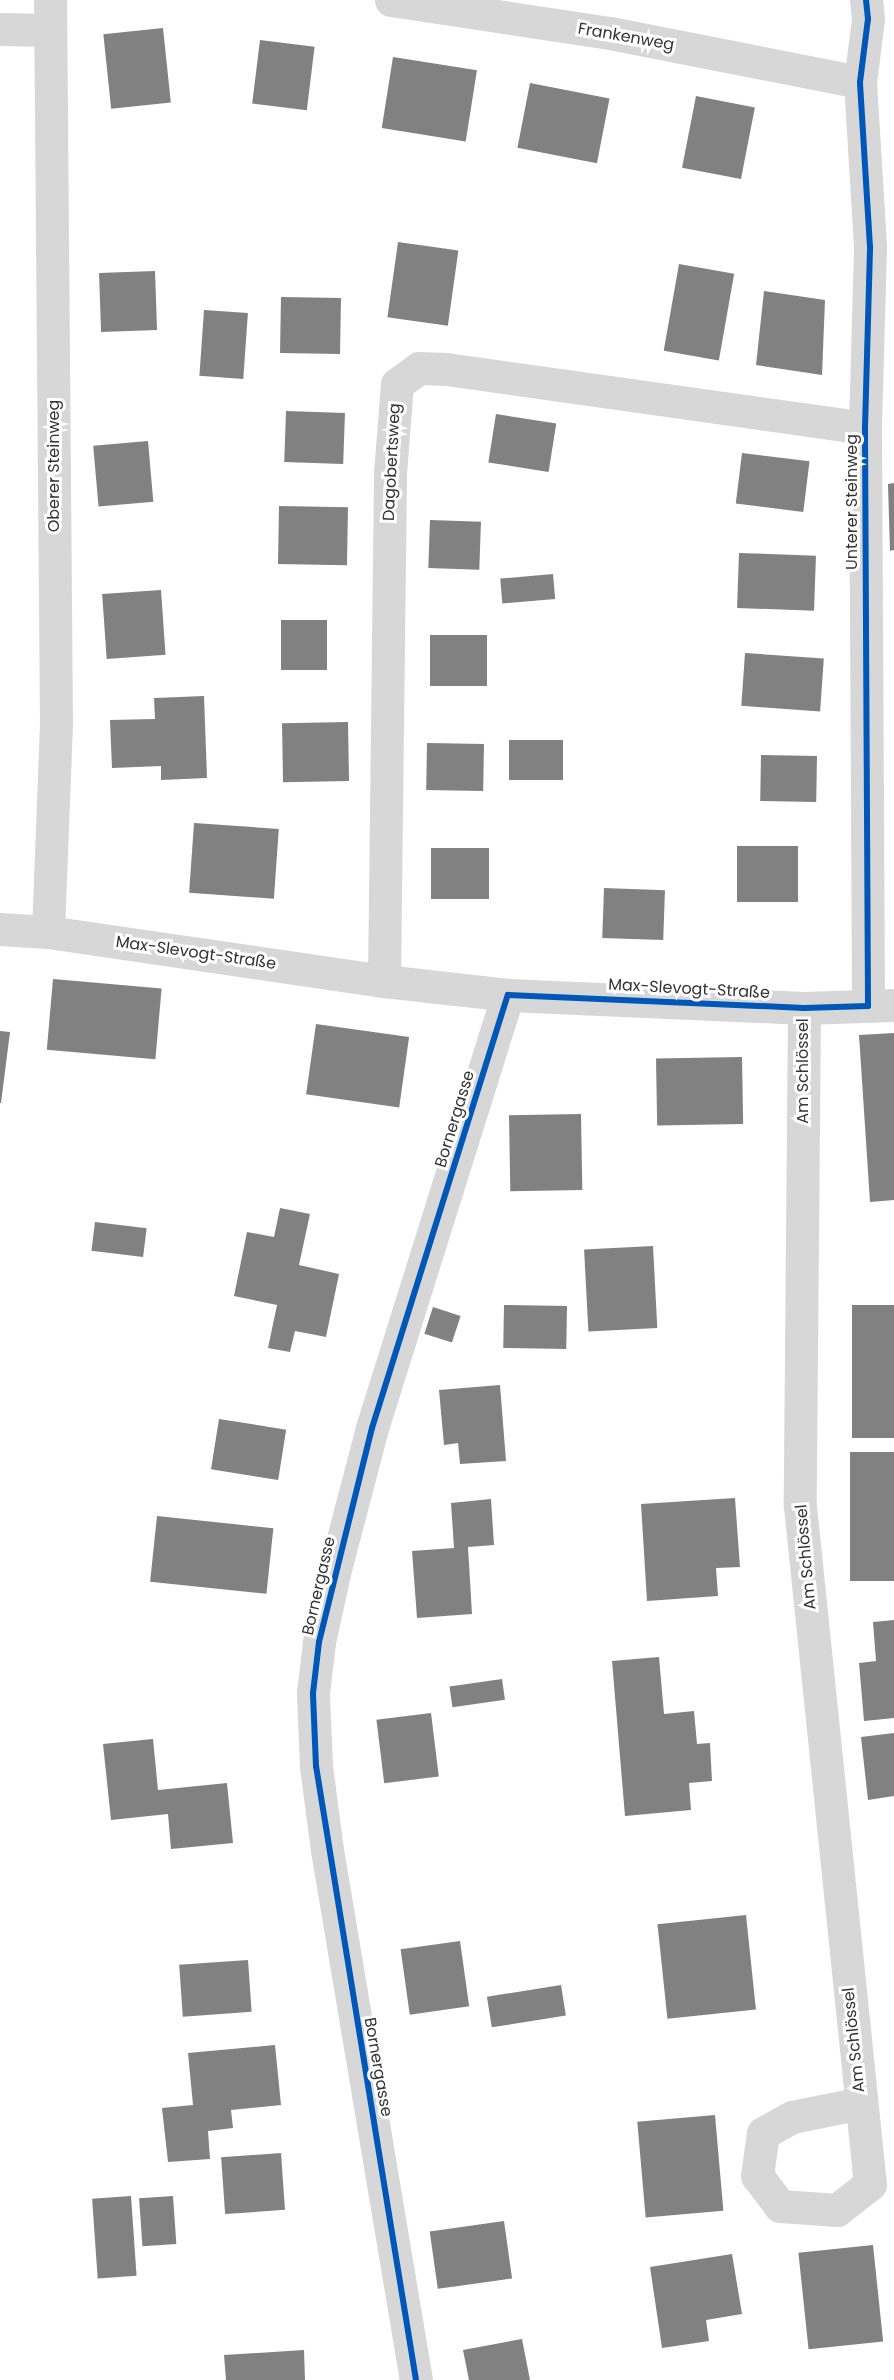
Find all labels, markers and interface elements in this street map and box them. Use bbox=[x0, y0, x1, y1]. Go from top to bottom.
street label: Frankenweg bbox=[576, 19, 676, 55]
street label: Oberer Steinweg bbox=[44, 400, 64, 532]
street label: Dagobertsweg bbox=[379, 403, 405, 521]
street label: Unterer Steinweg bbox=[842, 434, 862, 570]
street label: Max-Slevogt-Straße bbox=[115, 932, 277, 974]
street label: Max-Slevogt-Straße bbox=[608, 975, 770, 1003]
street label: Am Schlössel bbox=[793, 1018, 813, 1124]
street label: Bornergasse bbox=[431, 1068, 479, 1170]
street label: Am Schlössel bbox=[792, 1504, 820, 1610]
street label: Bornergasse bbox=[298, 1535, 340, 1637]
street label: Am Schlössel bbox=[839, 1986, 869, 2094]
street label: Bornergasse bbox=[360, 2016, 396, 2118]

